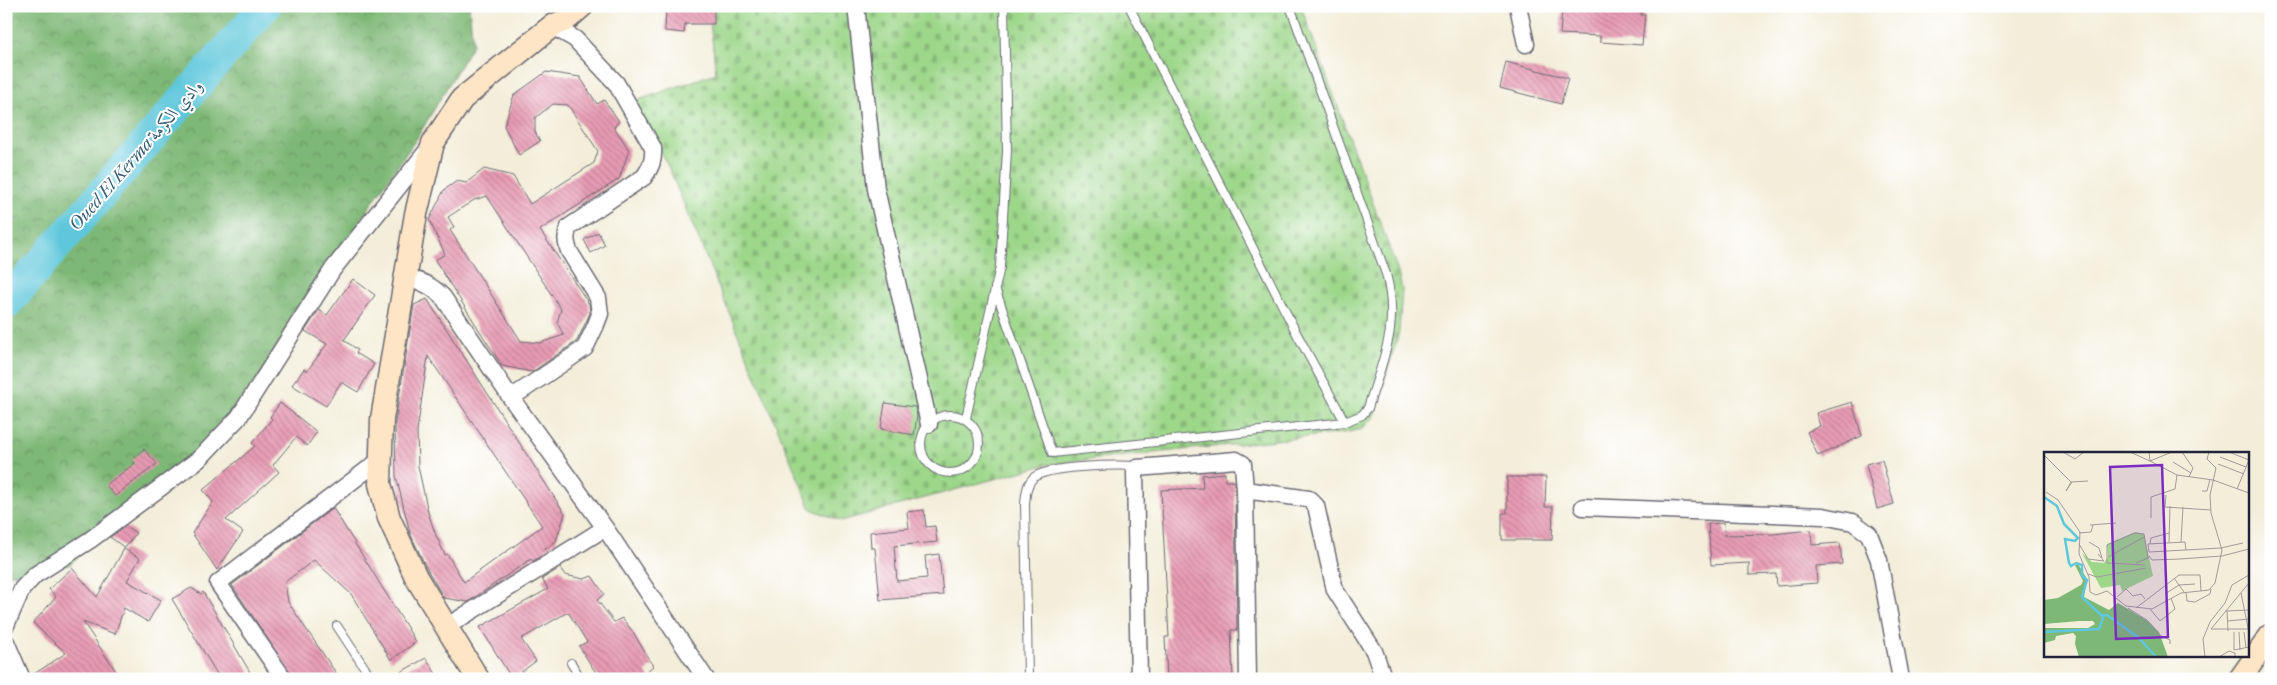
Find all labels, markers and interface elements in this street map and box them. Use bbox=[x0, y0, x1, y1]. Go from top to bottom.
water label: Oued El Kerma وادي الكرمة bbox=[65, 76, 211, 238]
inset map bbox=[2044, 452, 2250, 658]

